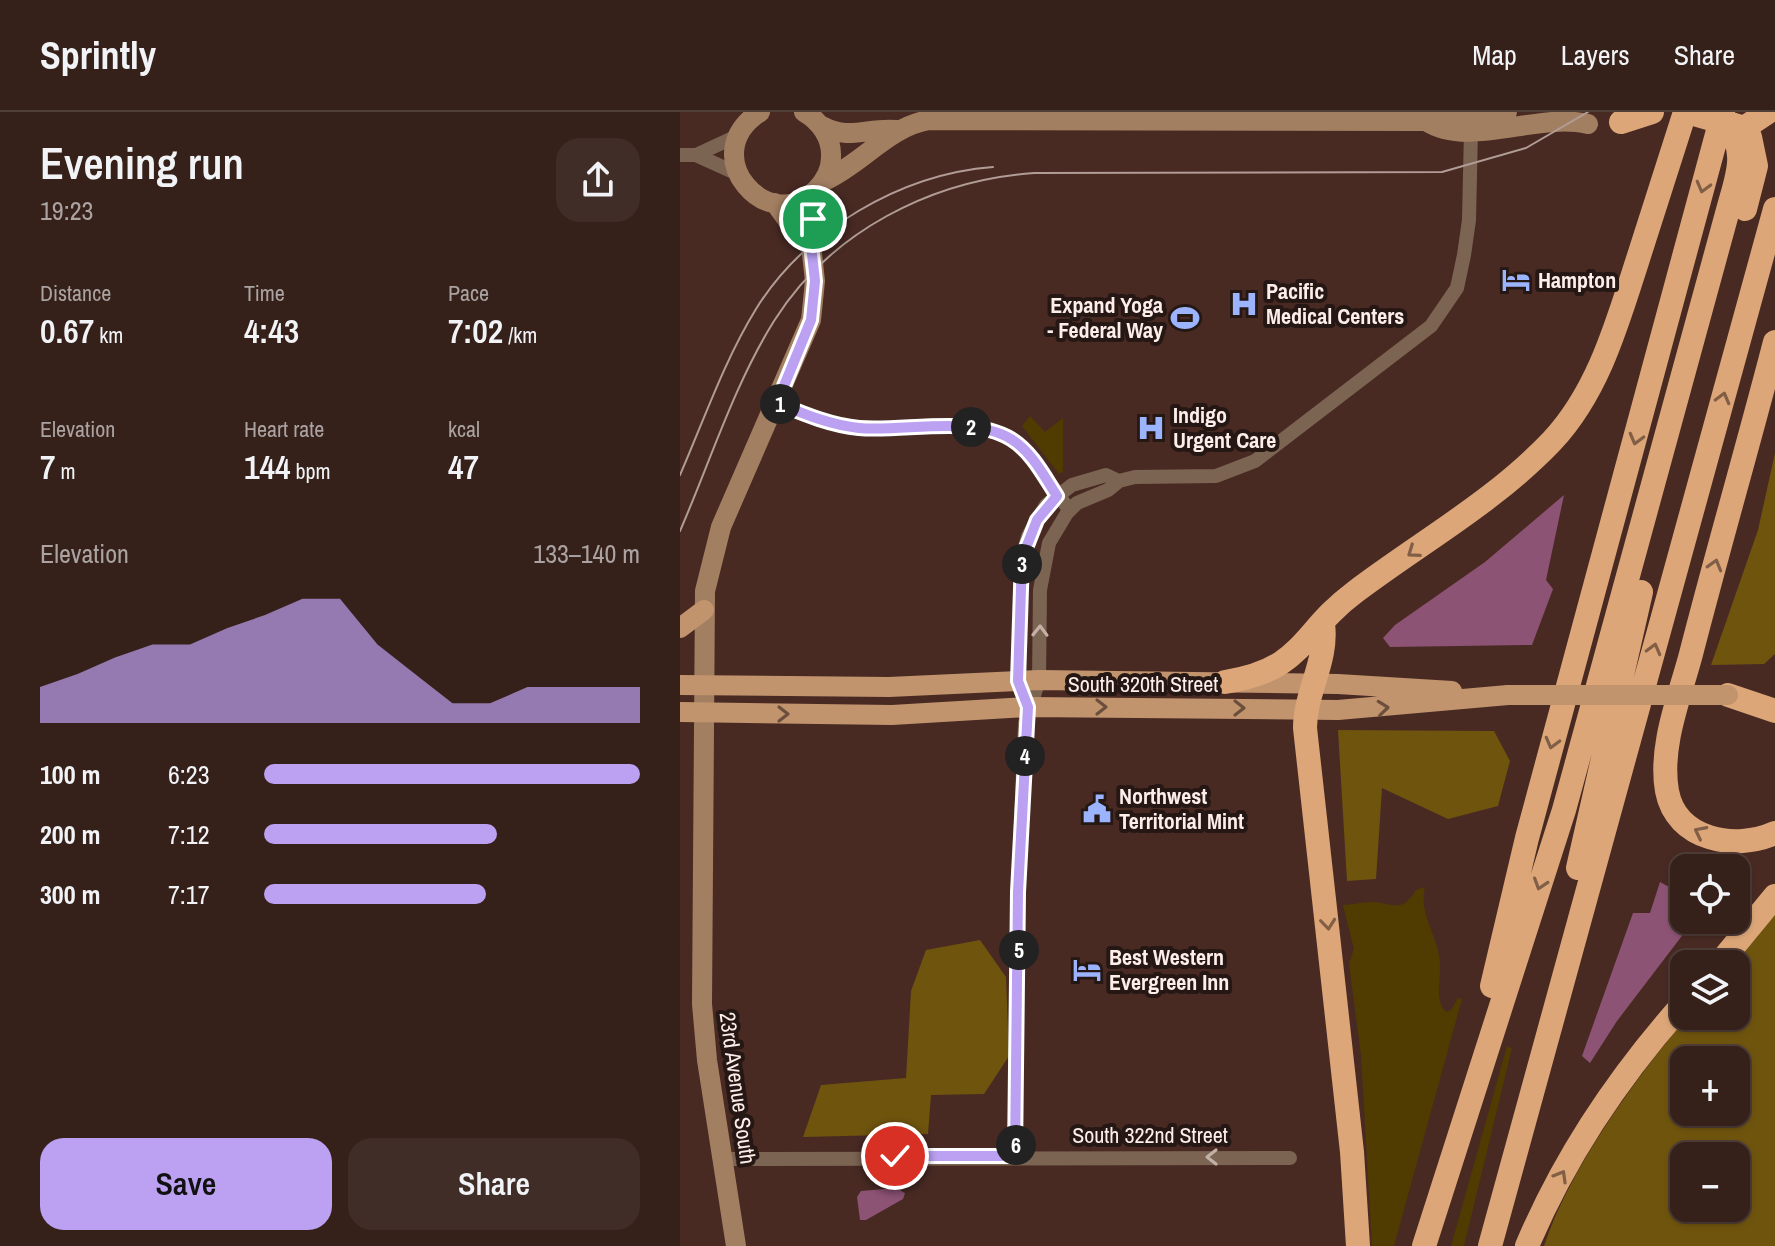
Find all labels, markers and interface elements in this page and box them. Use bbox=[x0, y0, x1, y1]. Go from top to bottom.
text: Sprintly bbox=[40, 30, 156, 81]
text: Map bbox=[1472, 36, 1517, 74]
text: Layers bbox=[1561, 36, 1630, 74]
text: Share bbox=[1674, 36, 1735, 74]
text: Evening run bbox=[40, 133, 244, 193]
button: share bbox=[556, 138, 640, 222]
one-way arrow bbox=[1696, 180, 1712, 194]
pin bbox=[779, 185, 847, 253]
text: 19:23 bbox=[40, 193, 93, 228]
icon: arrive bbox=[791, 197, 835, 241]
hotel icon: Hampton bbox=[1501, 265, 1531, 295]
place label: Hampton bbox=[1538, 265, 1616, 295]
place label: Pacific Medical Centers bbox=[1266, 276, 1404, 331]
text: Distance bbox=[40, 278, 111, 308]
text: Time bbox=[244, 278, 285, 308]
text: Pace bbox=[448, 278, 489, 308]
hospital icon: Pacific Medical Centers bbox=[1229, 289, 1259, 319]
place label: Expand Yoga - Federal Way bbox=[1047, 290, 1163, 345]
sports icon: Expand Yoga - Federal Way bbox=[1170, 303, 1200, 333]
text: 0.67 bbox=[40, 308, 94, 354]
text: 4:43 bbox=[244, 308, 299, 354]
text: 7:02 bbox=[448, 308, 503, 354]
text: km bbox=[94, 320, 123, 350]
text: /km bbox=[503, 320, 537, 350]
pin: 1 bbox=[760, 384, 800, 424]
text: 1 bbox=[775, 389, 785, 419]
one-way arrow bbox=[1714, 391, 1730, 405]
place label: Indigo Urgent Care bbox=[1173, 400, 1276, 455]
pin: 2 bbox=[951, 407, 991, 447]
text: 2 bbox=[966, 412, 976, 442]
hospital icon: Indigo Urgent Care bbox=[1136, 413, 1166, 443]
text: Elevation bbox=[40, 414, 115, 444]
text: Heart rate bbox=[244, 414, 324, 444]
text: kcal bbox=[448, 414, 480, 444]
one-way arrow bbox=[1628, 431, 1645, 445]
text: 7 bbox=[40, 444, 56, 490]
text: 144 bbox=[244, 444, 291, 490]
text: 47 bbox=[448, 444, 479, 490]
text: m bbox=[56, 456, 76, 486]
text: bpm bbox=[291, 456, 331, 486]
text: Elevation bbox=[40, 536, 129, 571]
text: 133–140 m bbox=[533, 536, 640, 571]
one-way arrow bbox=[1407, 543, 1421, 558]
pin: 3 bbox=[1002, 544, 1042, 584]
text: 3 bbox=[1017, 549, 1027, 579]
one-way arrow bbox=[1706, 558, 1722, 572]
one-way arrow bbox=[1031, 624, 1049, 637]
one-way arrow bbox=[1645, 642, 1661, 656]
street label: South 320th Street bbox=[1068, 669, 1218, 699]
one-way arrow bbox=[1095, 698, 1108, 716]
one-way arrow bbox=[1233, 699, 1246, 717]
one-way arrow bbox=[1377, 700, 1390, 717]
one-way arrow bbox=[777, 705, 790, 723]
pin: 4 bbox=[1005, 736, 1045, 776]
one-way arrow bbox=[1545, 736, 1562, 750]
text: 4 bbox=[1020, 741, 1030, 771]
text: 100 m bbox=[40, 757, 100, 792]
text: 6:23 bbox=[168, 757, 210, 792]
place label: Northwest Territorial Mint bbox=[1119, 781, 1244, 836]
public building icon: Northwest Territorial Mint bbox=[1082, 794, 1112, 824]
text: 200 m bbox=[40, 817, 100, 852]
text: 7:12 bbox=[168, 817, 210, 852]
one-way arrow bbox=[1694, 827, 1708, 842]
map controls bbox=[1670, 854, 1750, 1222]
button: locate bbox=[1670, 854, 1750, 934]
text: 300 m bbox=[40, 877, 100, 912]
text: 7:17 bbox=[168, 877, 210, 912]
one-way arrow bbox=[1533, 877, 1549, 890]
one-way arrow bbox=[1319, 918, 1336, 931]
pin: 5 bbox=[999, 930, 1039, 970]
text: 5 bbox=[1014, 935, 1024, 965]
place label: Best Western Evergreen Inn bbox=[1109, 942, 1229, 997]
button: layers bbox=[1670, 950, 1750, 1030]
hotel icon: Best Western Evergreen Inn bbox=[1072, 955, 1102, 985]
street label: 23rd Avenue South bbox=[712, 1010, 764, 1166]
button: + bbox=[1670, 1046, 1750, 1126]
street label: South 322nd Street bbox=[1072, 1120, 1228, 1150]
pin bbox=[861, 1122, 929, 1190]
pin: 6 bbox=[996, 1125, 1036, 1165]
text: 6 bbox=[1011, 1130, 1021, 1160]
icon: check bbox=[873, 1134, 917, 1178]
button: Save bbox=[40, 1138, 332, 1230]
button: Share bbox=[348, 1138, 640, 1230]
button: − bbox=[1670, 1142, 1750, 1222]
one-way arrow bbox=[1205, 1148, 1218, 1166]
one-way arrow bbox=[1551, 1170, 1567, 1185]

